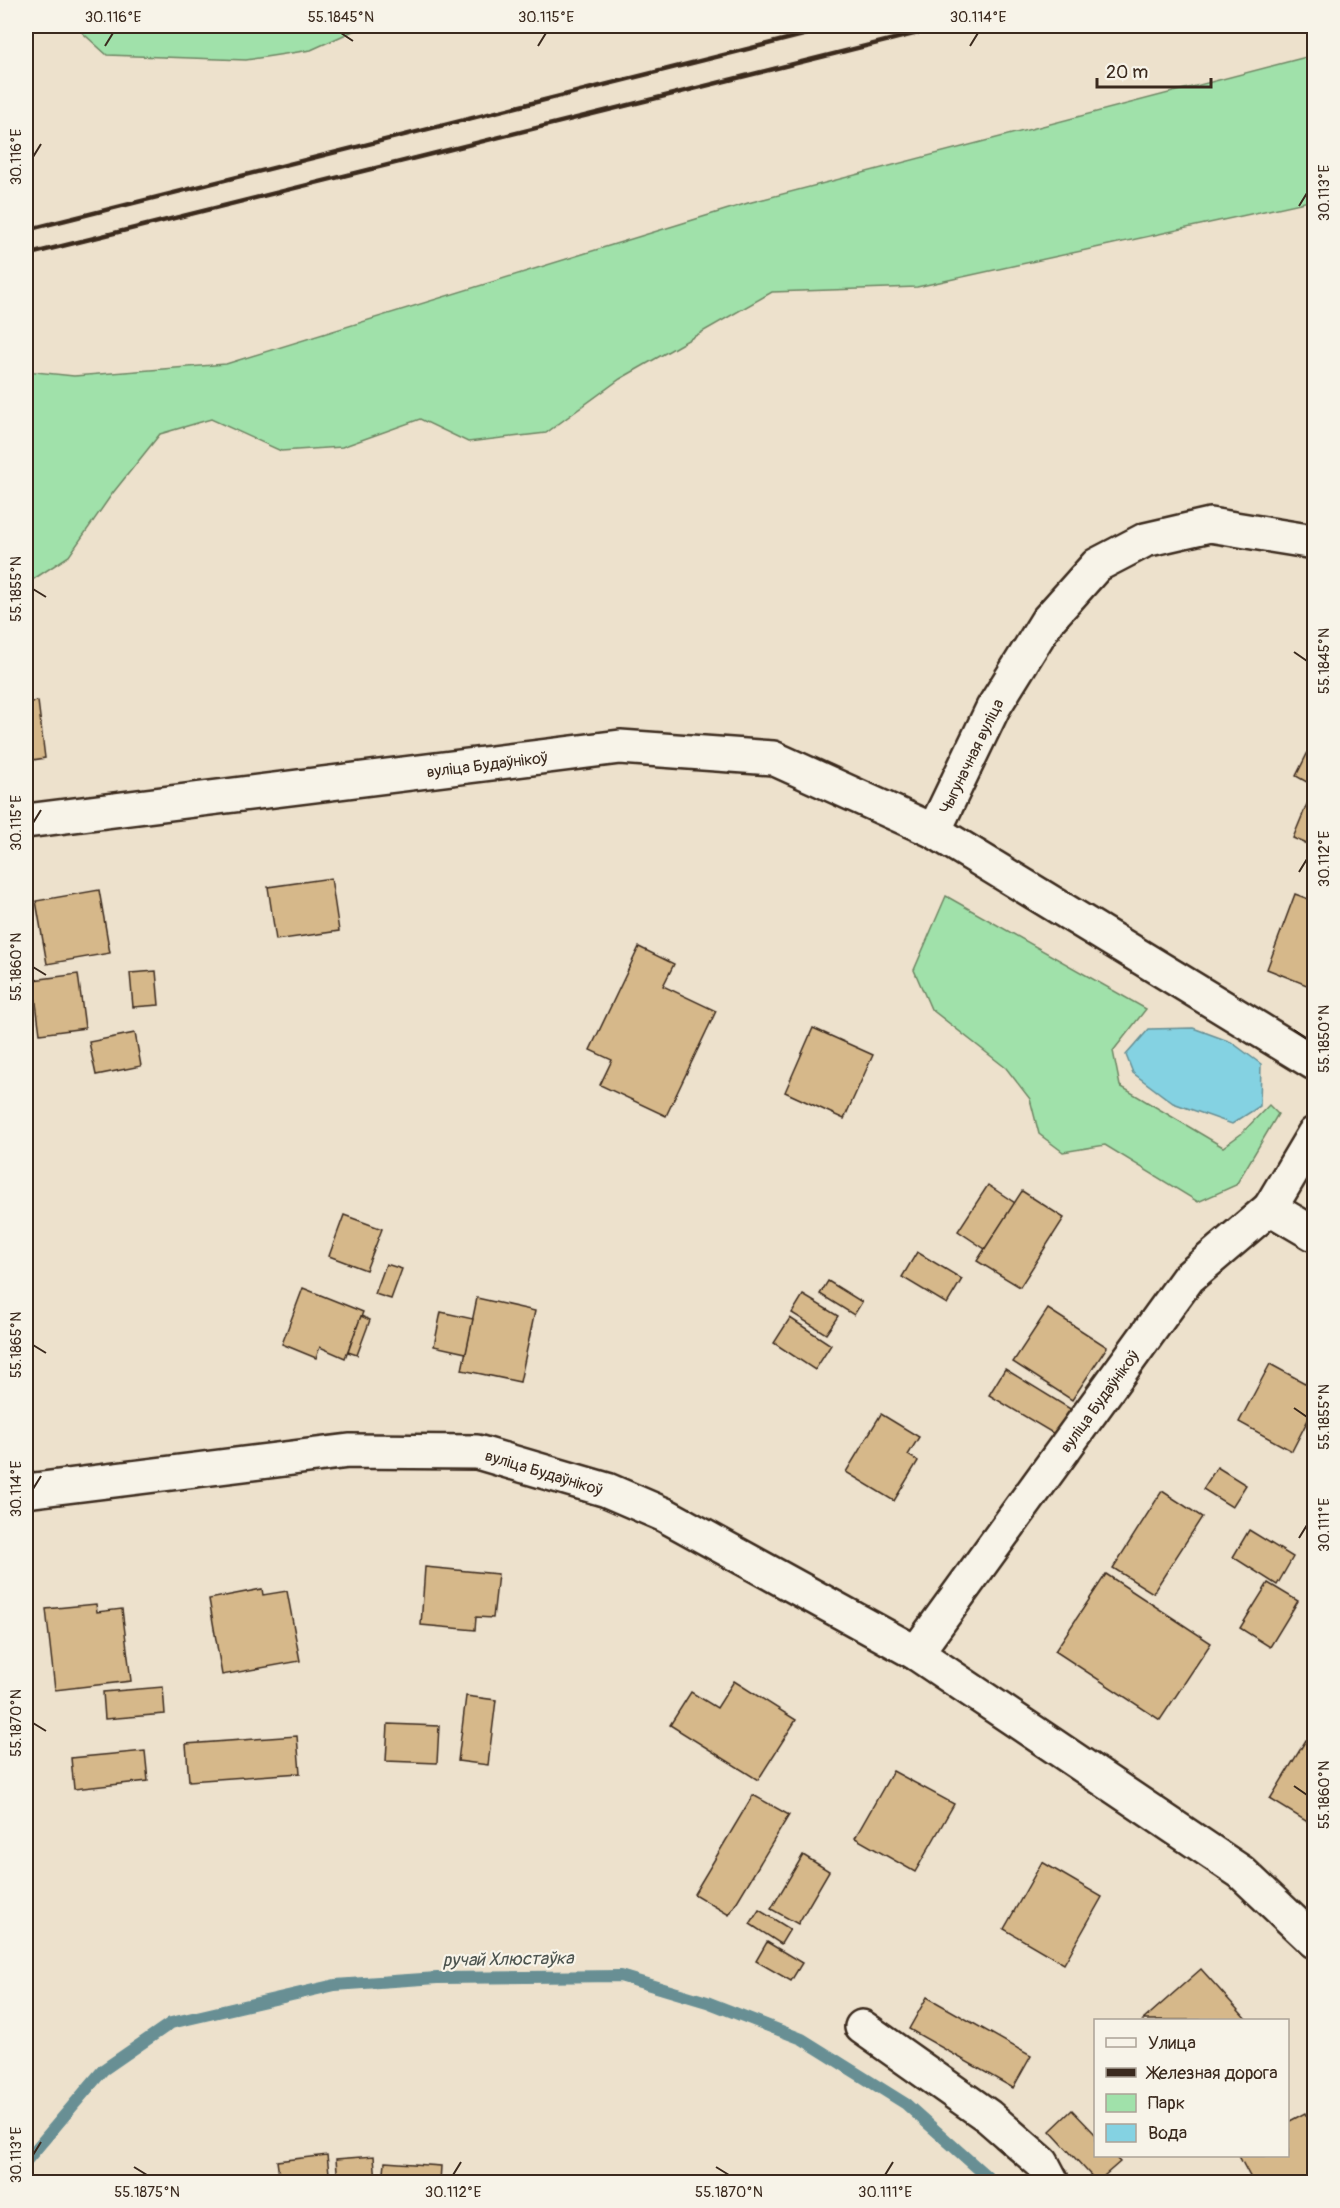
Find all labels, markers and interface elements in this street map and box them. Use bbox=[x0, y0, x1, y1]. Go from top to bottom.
text: 30.116°E bbox=[85, 8, 142, 27]
text: 55.1845°N bbox=[308, 8, 374, 27]
text: 30.115°E bbox=[518, 8, 574, 27]
text: 30.114°E bbox=[950, 8, 1007, 27]
scale bar bbox=[1097, 51, 1211, 89]
text: 20 m bbox=[1106, 61, 1148, 84]
text: 30.116°E bbox=[7, 128, 26, 185]
text: 30.113°E bbox=[1315, 165, 1334, 221]
text: 55.1855°N bbox=[7, 556, 26, 622]
text: 55.1845°N bbox=[1315, 628, 1334, 694]
street label: Чыгуначная вуліца bbox=[935, 696, 1008, 817]
street label: вуліца Будаўнікоў bbox=[425, 748, 549, 782]
text: 30.115°E bbox=[7, 795, 26, 851]
text: 30.112°E bbox=[1315, 831, 1334, 887]
text: 55.1860°N bbox=[7, 933, 26, 1001]
text: 55.1850°N bbox=[1315, 1005, 1334, 1073]
text: 55.1865°N bbox=[7, 1312, 26, 1378]
street label: вуліца Будаўнікоў bbox=[1056, 1346, 1144, 1457]
text: 55.1855°N bbox=[1315, 1384, 1334, 1450]
street label: вуліца Будаўнікоў bbox=[483, 1446, 605, 1500]
text: 30.114°E bbox=[7, 1460, 26, 1517]
text: 30.111°E bbox=[1315, 1498, 1334, 1552]
text: 55.1870°N bbox=[7, 1689, 26, 1757]
text: 55.1860°N bbox=[1315, 1761, 1334, 1829]
water label: ручай Хлюстаўка bbox=[442, 1947, 575, 1972]
legend bbox=[1094, 2019, 1289, 2157]
text: Улица bbox=[1148, 2032, 1196, 2055]
text: Железная дорога bbox=[1145, 2062, 1278, 2085]
text: Парк bbox=[1148, 2092, 1185, 2115]
text: Вода bbox=[1148, 2122, 1187, 2145]
text: 30.113°E bbox=[7, 2127, 26, 2183]
text: 55.1875°N bbox=[114, 2183, 180, 2202]
text: 30.112°E bbox=[425, 2183, 481, 2202]
text: 55.1870°N bbox=[695, 2183, 763, 2202]
text: 30.111°E bbox=[858, 2183, 912, 2202]

